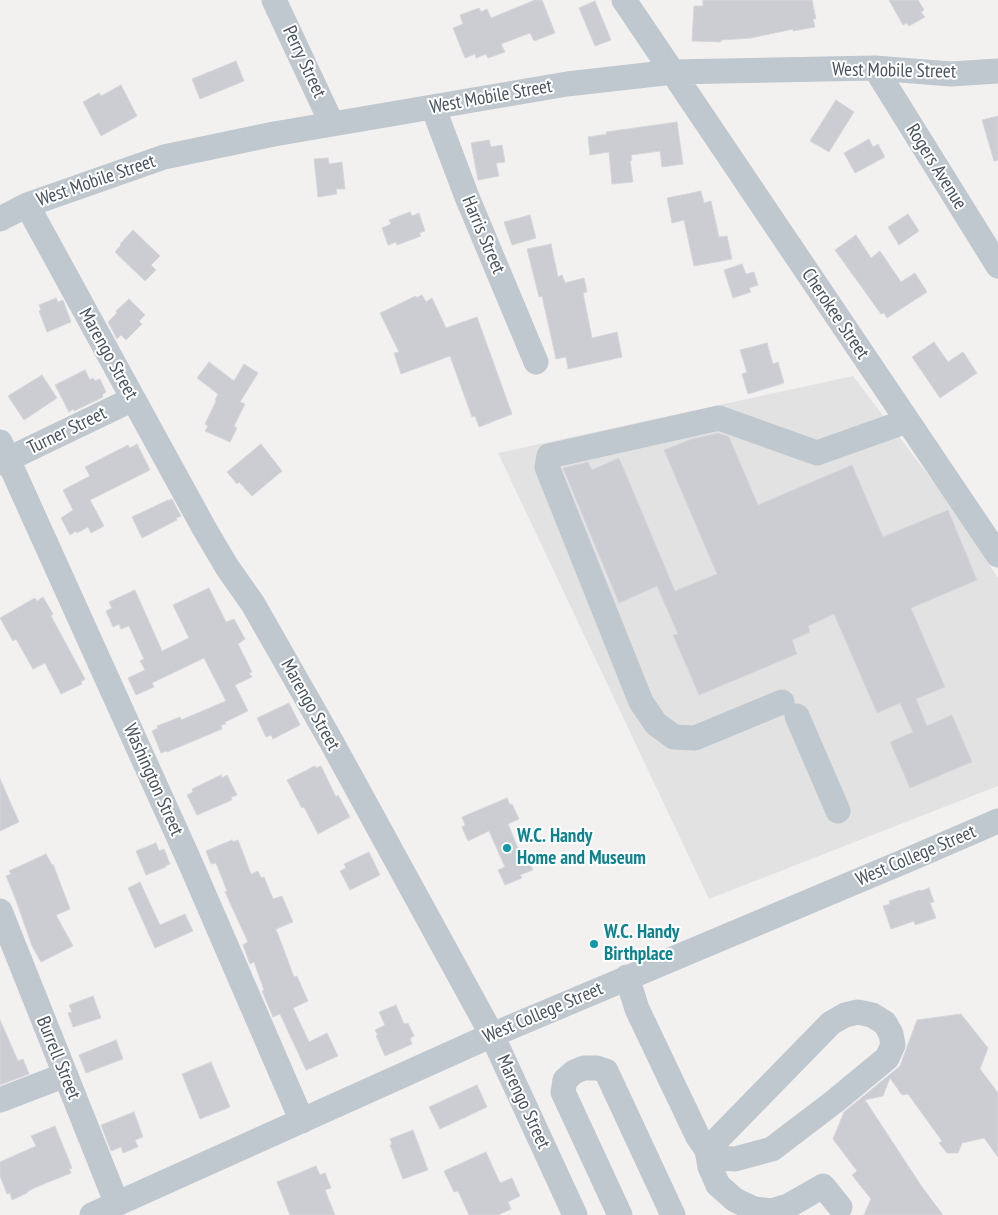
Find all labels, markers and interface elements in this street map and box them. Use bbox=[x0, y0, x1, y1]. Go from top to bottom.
street label: Perry Street bbox=[277, 22, 331, 102]
street label: West Mobile Street bbox=[832, 59, 956, 83]
street label: West Mobile Street bbox=[428, 75, 554, 119]
street label: Rogers Avenue bbox=[901, 120, 971, 214]
street label: West Mobile Street bbox=[34, 150, 158, 212]
street label: Harris Street bbox=[456, 193, 510, 277]
street label: Cherokee Street bbox=[796, 264, 874, 364]
street label: Marengo Street bbox=[74, 304, 142, 404]
street label: Turner Street bbox=[24, 402, 110, 460]
street label: Marengo Street bbox=[276, 655, 344, 755]
street label: Washington Street bbox=[118, 720, 188, 840]
street label: West College Street bbox=[853, 821, 979, 891]
place label: W.C. Handy Home and Museum bbox=[517, 826, 646, 870]
marker: W.C. Handy Home and Museum bbox=[501, 842, 513, 854]
place label: W.C. Handy Birthplace bbox=[604, 922, 679, 966]
marker: W.C. Handy Birthplace bbox=[588, 938, 600, 950]
street label: West College Street bbox=[480, 978, 606, 1048]
street label: Burrell Street bbox=[31, 1013, 85, 1103]
street label: Marengo Street bbox=[491, 1051, 555, 1153]

